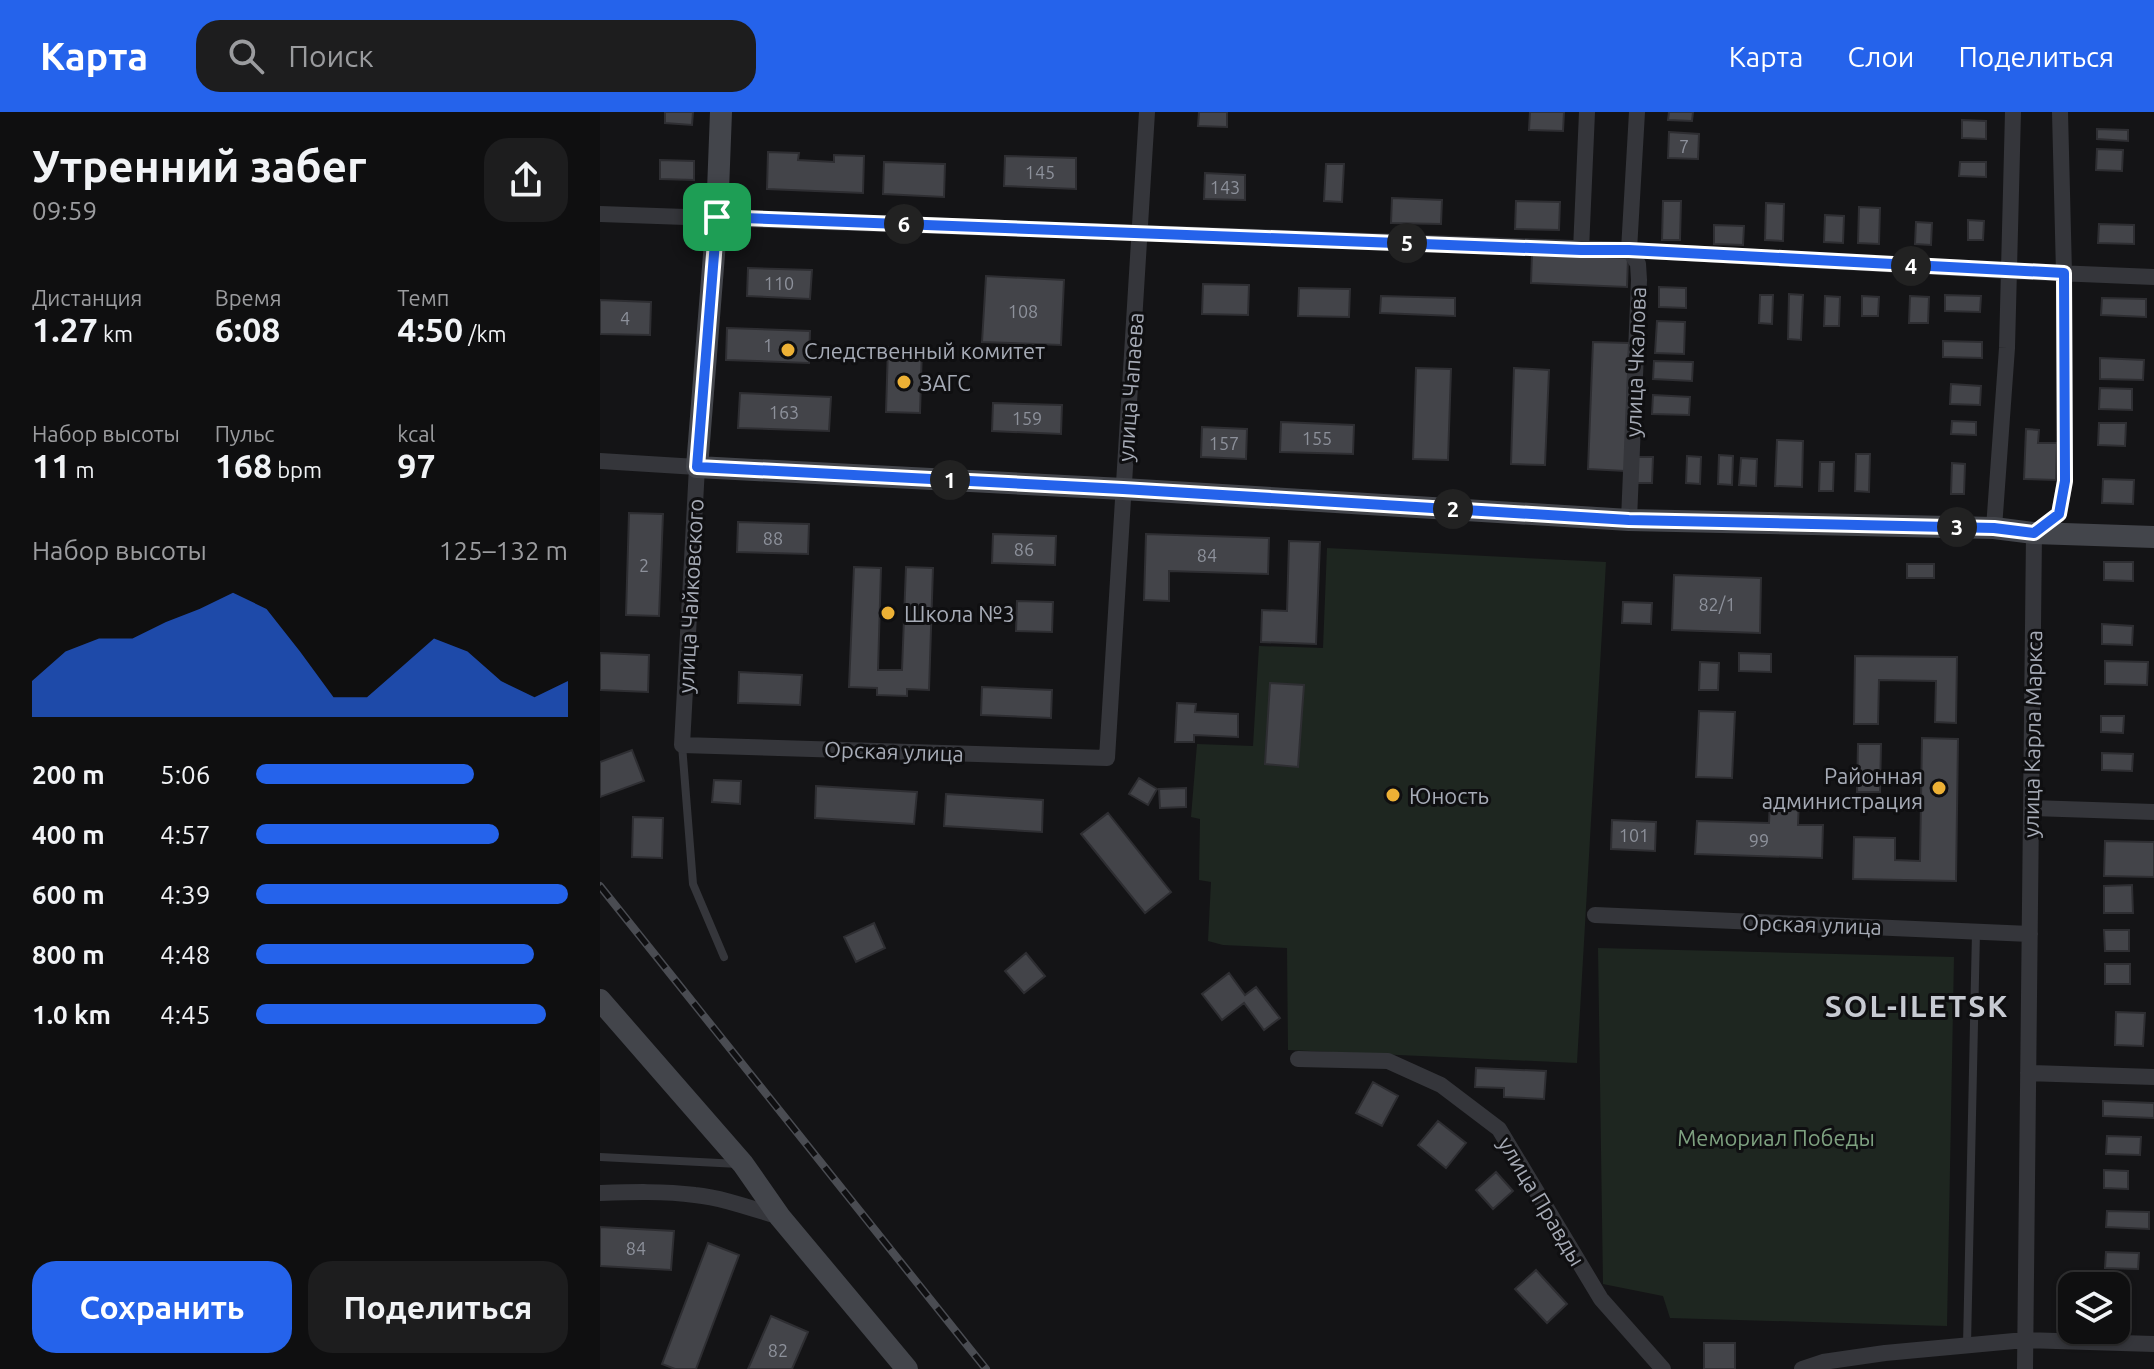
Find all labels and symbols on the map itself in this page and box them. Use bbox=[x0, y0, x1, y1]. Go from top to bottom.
house number: 7 bbox=[1679, 136, 1689, 156]
house number: 145 bbox=[1025, 162, 1055, 182]
house number: 143 bbox=[1210, 177, 1240, 197]
pin bbox=[683, 183, 751, 251]
pin: 6 bbox=[884, 204, 924, 244]
pin: 5 bbox=[1387, 223, 1427, 263]
pin: 4 bbox=[1891, 246, 1931, 286]
house number: 110 bbox=[764, 273, 794, 293]
street label: улица Чкалова bbox=[1620, 286, 1650, 438]
house number: 108 bbox=[1008, 301, 1038, 321]
house number: 4 bbox=[620, 308, 630, 328]
street label: улица Чапаева bbox=[1112, 311, 1148, 463]
house number: 1 bbox=[763, 335, 773, 355]
place label: Следственный комитет bbox=[804, 338, 1045, 363]
marker: Следственный комитет bbox=[779, 341, 797, 359]
place label: ЗАГС bbox=[920, 370, 971, 395]
marker: ЗАГС bbox=[895, 373, 913, 391]
house number: 163 bbox=[769, 402, 799, 422]
house number: 159 bbox=[1012, 408, 1042, 428]
house number: 155 bbox=[1302, 428, 1332, 448]
house number: 157 bbox=[1209, 433, 1239, 453]
pin: 1 bbox=[930, 460, 970, 500]
pin: 2 bbox=[1433, 489, 1473, 529]
street label: улица Чайковского bbox=[672, 498, 708, 694]
pin: 3 bbox=[1937, 507, 1977, 547]
house number: 88 bbox=[763, 528, 783, 548]
house number: 86 bbox=[1014, 539, 1034, 559]
house number: 84 bbox=[1197, 545, 1217, 565]
house number: 2 bbox=[639, 555, 649, 575]
house number: 82/1 bbox=[1698, 594, 1736, 614]
place label: Школа №3 bbox=[904, 601, 1015, 626]
marker: Школа №3 bbox=[879, 604, 897, 622]
street label: улица Карла Маркса bbox=[2018, 630, 2046, 838]
street label: Орская улица bbox=[824, 736, 964, 766]
place label: Районная администрация bbox=[1762, 763, 1923, 813]
marker: Районная администрация bbox=[1930, 779, 1948, 797]
place label: Юность bbox=[1409, 783, 1489, 808]
marker: Юность bbox=[1384, 786, 1402, 804]
house number: 101 bbox=[1619, 825, 1649, 845]
house number: 99 bbox=[1749, 830, 1769, 850]
street label: Орская улица bbox=[1742, 909, 1882, 939]
district label: SOL-ILETSK bbox=[1825, 989, 2009, 1023]
park label: Мемориал Победы bbox=[1677, 1125, 1875, 1150]
street label: улица Правды bbox=[1494, 1132, 1590, 1270]
house number: 84 bbox=[626, 1238, 646, 1258]
house number: 82 bbox=[768, 1340, 788, 1360]

